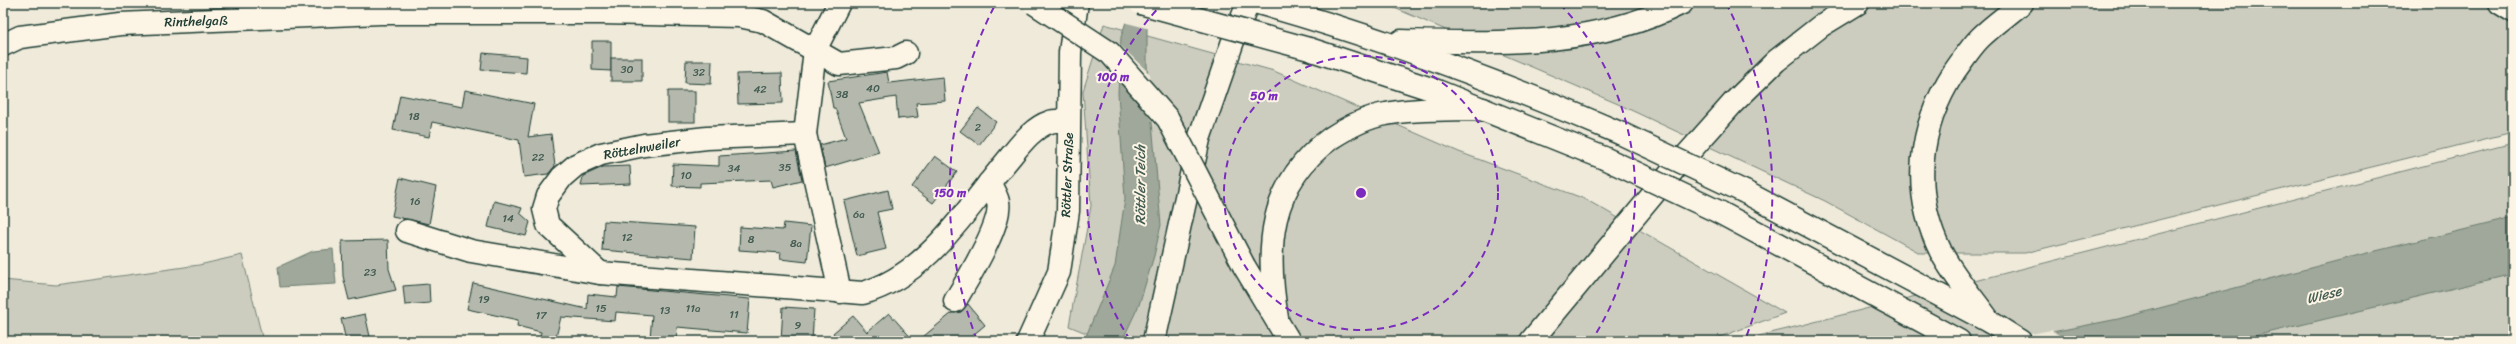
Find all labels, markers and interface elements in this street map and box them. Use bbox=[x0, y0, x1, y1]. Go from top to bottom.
street label: Rinthelgaß bbox=[164, 8, 228, 34]
house number: 30 bbox=[621, 60, 634, 79]
house number: 32 bbox=[693, 63, 706, 82]
text: 100 m bbox=[1097, 66, 1130, 88]
house number: 40 bbox=[866, 79, 880, 98]
house number: 42 bbox=[753, 80, 767, 99]
house number: 38 bbox=[836, 85, 849, 104]
text: 50 m bbox=[1250, 85, 1278, 107]
house number: 18 bbox=[408, 107, 420, 126]
house number: 2 bbox=[975, 118, 982, 137]
street label: Röttelnweiler bbox=[602, 130, 683, 166]
street label: Röttler Straße bbox=[1054, 132, 1080, 218]
water label: Röttler Teich bbox=[1128, 144, 1153, 225]
house number: 22 bbox=[532, 148, 545, 167]
house number: 35 bbox=[779, 158, 792, 177]
house number: 34 bbox=[728, 159, 741, 178]
house number: 10 bbox=[680, 166, 692, 185]
text: 150 m bbox=[934, 182, 967, 204]
centre of rings bbox=[1354, 186, 1368, 200]
house number: 16 bbox=[410, 192, 420, 211]
house number: 6a bbox=[853, 205, 865, 224]
house number: 14 bbox=[502, 209, 514, 228]
house number: 12 bbox=[621, 228, 633, 247]
house number: 8 bbox=[748, 230, 755, 249]
house number: 8a bbox=[790, 234, 803, 253]
house number: 23 bbox=[364, 263, 376, 282]
water label: Wiese bbox=[2304, 278, 2345, 311]
house number: 19 bbox=[478, 290, 490, 309]
house number: 15 bbox=[595, 299, 607, 318]
house number: 11a bbox=[686, 299, 701, 318]
house number: 13 bbox=[660, 301, 670, 320]
house number: 11 bbox=[729, 305, 739, 324]
house number: 17 bbox=[536, 306, 547, 325]
house number: 9 bbox=[795, 316, 802, 335]

